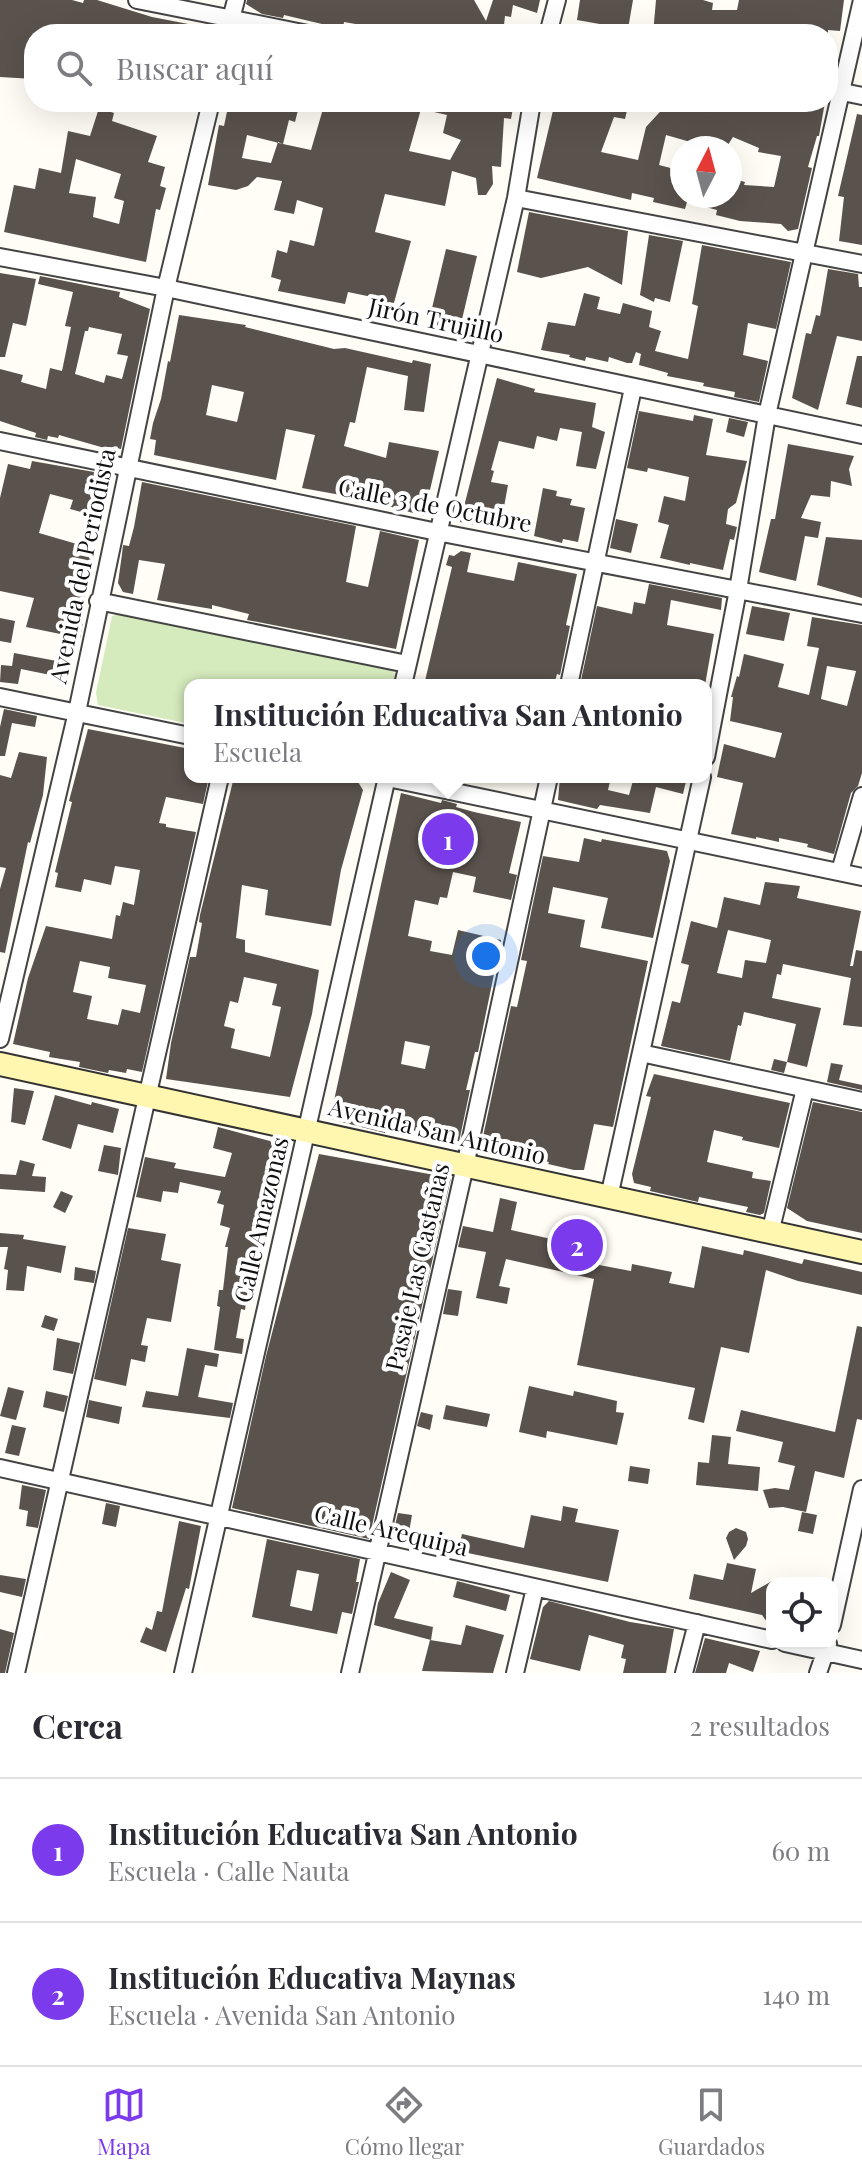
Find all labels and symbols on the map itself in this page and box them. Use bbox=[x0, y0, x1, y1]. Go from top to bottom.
north arrow bbox=[670, 136, 742, 208]
street label: Jirón Trujillo bbox=[365, 289, 507, 349]
street label: Avenida del Periodista bbox=[40, 445, 122, 687]
street label: Calle 3 de Octubre bbox=[336, 470, 535, 539]
pin: 1 bbox=[422, 809, 474, 869]
your location bbox=[466, 936, 506, 976]
street label: Avenida San Antonio bbox=[325, 1089, 549, 1171]
street label: Calle Amazonas bbox=[225, 1134, 295, 1306]
street label: Pasaje Las Castañas bbox=[377, 1159, 456, 1374]
pin: 2 bbox=[551, 1215, 603, 1275]
street label: Calle Arequipa bbox=[311, 1496, 472, 1562]

